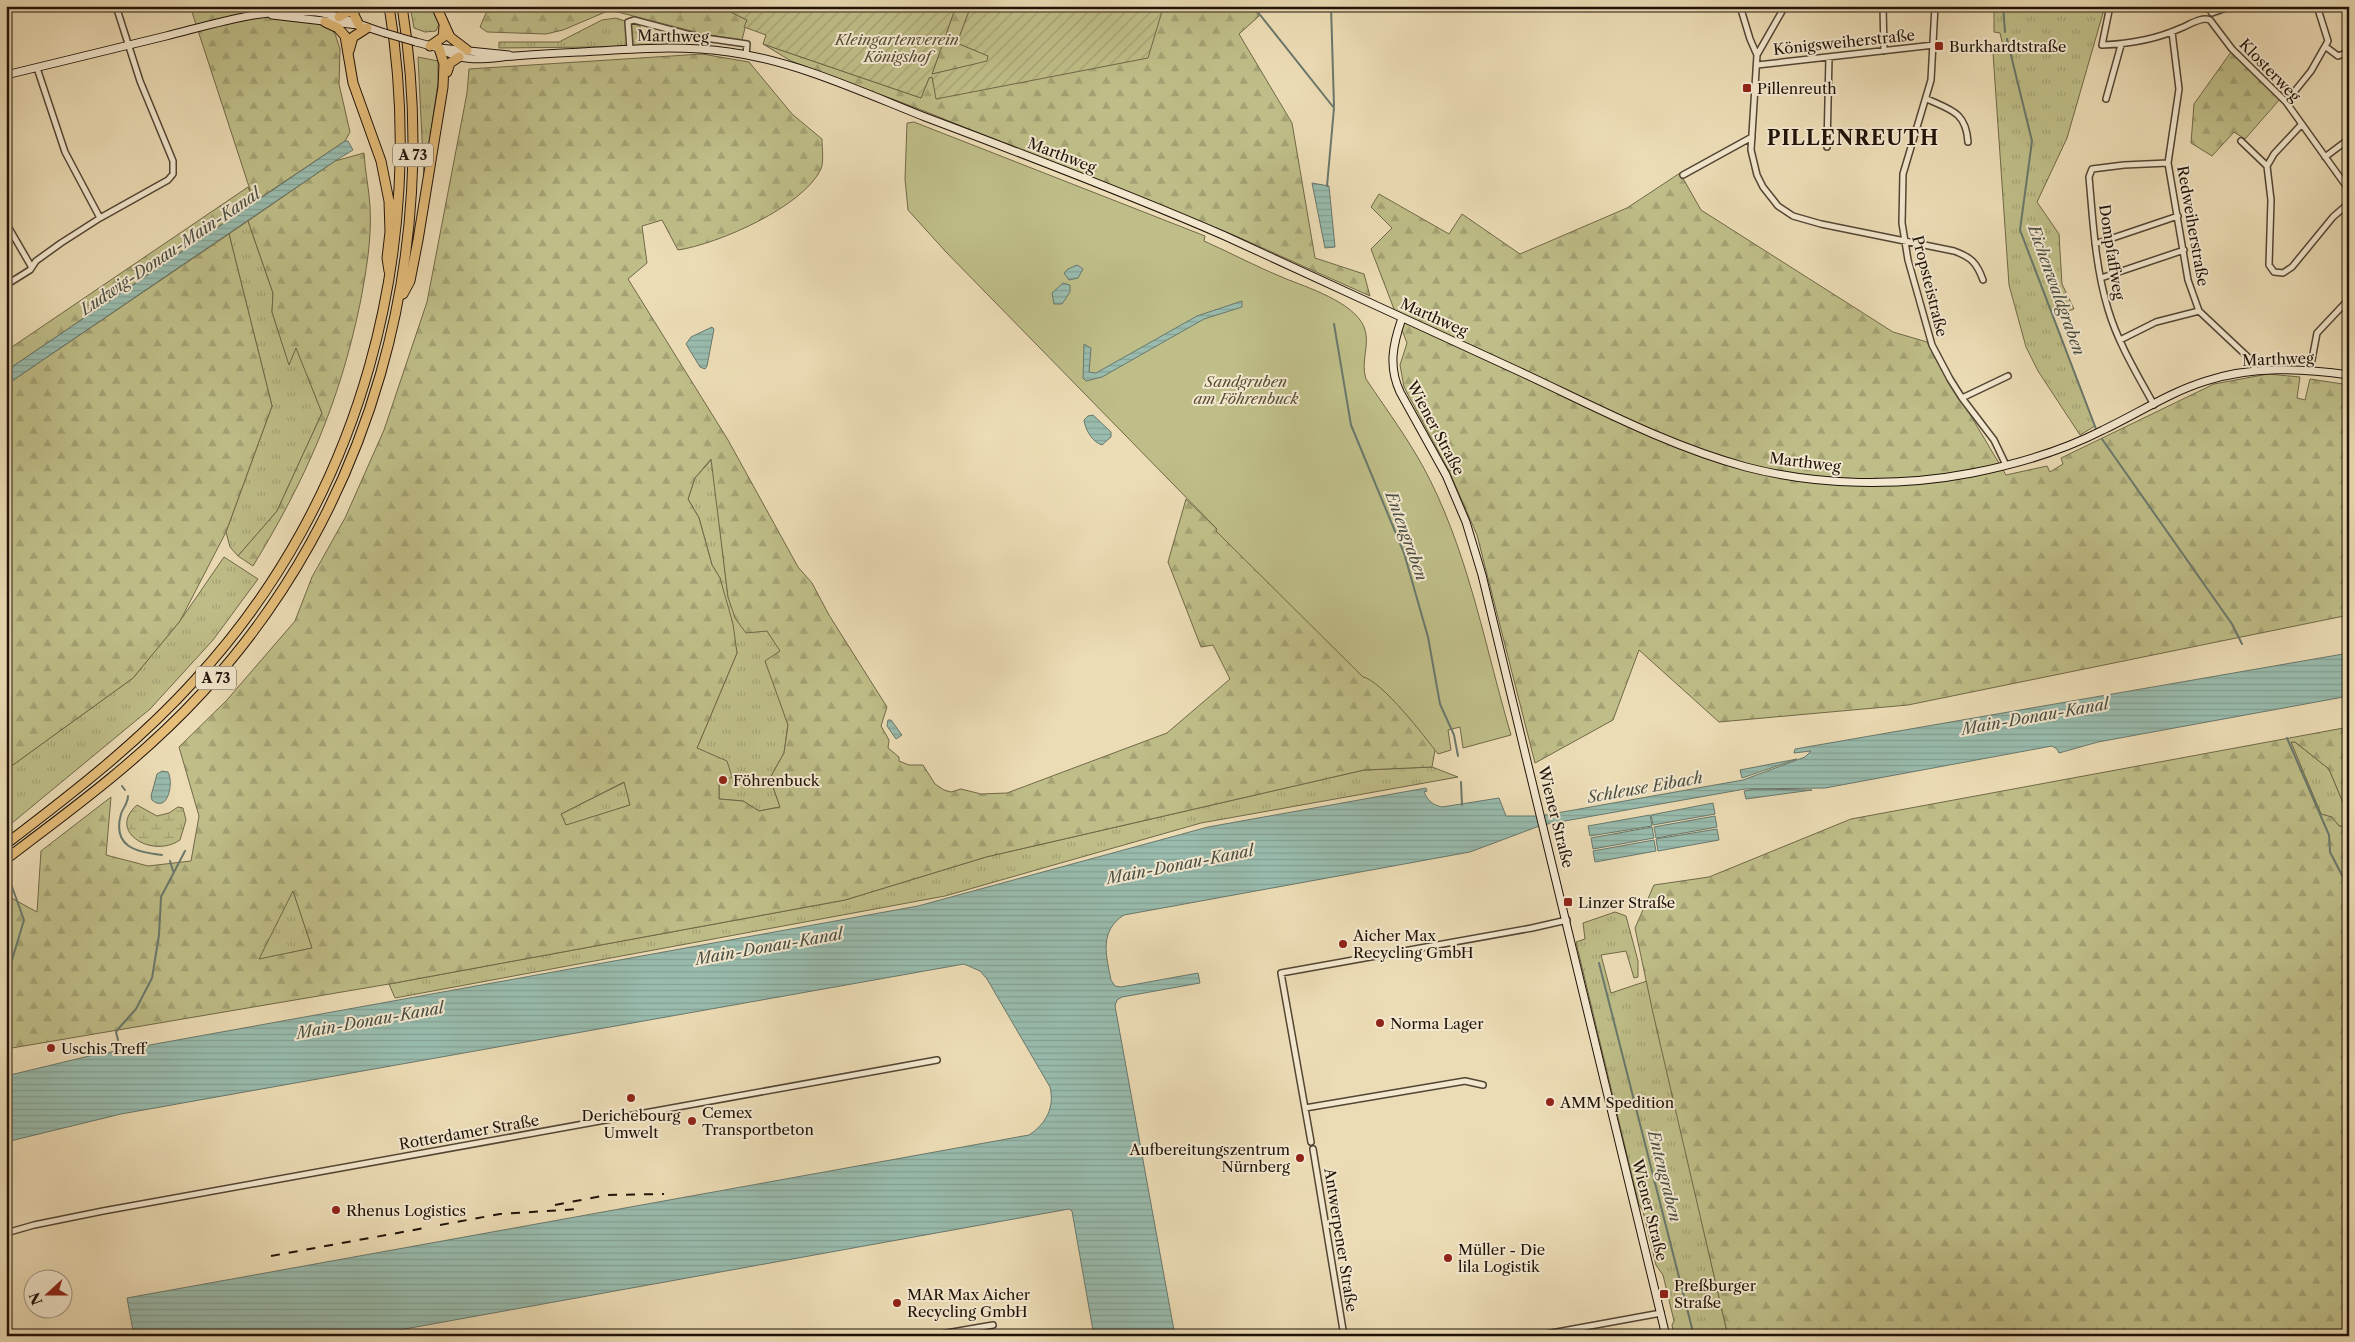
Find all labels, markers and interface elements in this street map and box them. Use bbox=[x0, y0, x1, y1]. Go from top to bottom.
street label: Königsweiherstraße bbox=[1772, 25, 1916, 59]
street label: Marthweg bbox=[637, 26, 709, 46]
park label: Kleingartenverein Königshof bbox=[834, 30, 959, 66]
street label: Klosterweg bbox=[2235, 35, 2305, 105]
place label: Burkhardtstraße bbox=[1949, 37, 2066, 56]
marker: Burkhardtstraße bbox=[1933, 40, 1945, 52]
place label: Pillenreuth bbox=[1757, 79, 1837, 98]
marker: Pillenreuth bbox=[1741, 82, 1753, 94]
district label: PILLENREUTH bbox=[1767, 126, 1939, 150]
street label: Marthweg bbox=[1025, 133, 1099, 177]
road number: A 73 bbox=[393, 144, 433, 166]
street label: Redweiherstraße bbox=[2173, 164, 2213, 288]
water label: Ludwig-Donau-Main-Kanal bbox=[74, 182, 265, 320]
street label: Dompfaffweg bbox=[2095, 203, 2129, 301]
water label: Eichenwaldgraben bbox=[2023, 220, 2090, 358]
street label: Propsteistraße bbox=[1908, 233, 1952, 339]
street label: Marthweg bbox=[1397, 294, 1471, 340]
street label: Marthweg bbox=[2242, 348, 2314, 370]
park label: Sandgruben am Föhrenbuck bbox=[1193, 372, 1299, 408]
street label: Wiener Straße bbox=[1403, 377, 1469, 479]
street label: Marthweg bbox=[1768, 448, 1842, 476]
water label: Entengraben bbox=[1381, 487, 1432, 583]
road number: A 73 bbox=[196, 666, 236, 690]
water label: Main-Donau-Kanal bbox=[1958, 693, 2112, 739]
street label: Wiener Straße bbox=[1534, 763, 1578, 870]
water label: Schleuse Eibach bbox=[1585, 767, 1704, 807]
place label: Föhrenbuck bbox=[733, 771, 821, 790]
marker: Föhrenbuck bbox=[717, 774, 729, 786]
water label: Main-Donau-Kanal bbox=[1103, 840, 1257, 888]
place label: Linzer Straße bbox=[1578, 893, 1675, 912]
marker: Linzer Straße bbox=[1562, 896, 1574, 908]
water label: Main-Donau-Kanal bbox=[692, 923, 846, 969]
place label: Aicher Max Recycling GmbH bbox=[1352, 926, 1474, 962]
marker: Aicher Max Recycling GmbH bbox=[1337, 938, 1349, 950]
water label: Main-Donau-Kanal bbox=[293, 997, 447, 1043]
place label: Norma Lager bbox=[1390, 1014, 1484, 1033]
marker: Norma Lager bbox=[1374, 1017, 1386, 1029]
place label: Uschis Treff bbox=[61, 1039, 147, 1058]
marker: Uschis Treff bbox=[45, 1042, 57, 1054]
marker: Derichebourg Umwelt bbox=[625, 1092, 637, 1104]
place label: AMM Spedition bbox=[1559, 1093, 1675, 1112]
marker: AMM Spedition bbox=[1544, 1096, 1556, 1108]
place label: Cemex Transportbeton bbox=[702, 1103, 814, 1139]
place label: Derichebourg Umwelt bbox=[582, 1106, 680, 1142]
street label: Rotterdamer Straße bbox=[397, 1110, 541, 1154]
marker: Cemex Transportbeton bbox=[686, 1115, 698, 1127]
water label: Entengraben bbox=[1643, 1126, 1686, 1224]
place label: Aufbereitungszentrum Nürnberg bbox=[1128, 1140, 1290, 1176]
marker: Aufbereitungszentrum Nürnberg bbox=[1294, 1152, 1306, 1164]
street label: Wiener Straße bbox=[1628, 1156, 1672, 1263]
street label: Antwerpener Straße bbox=[1320, 1166, 1362, 1313]
place label: Rhenus Logistics bbox=[346, 1201, 466, 1220]
marker: Rhenus Logistics bbox=[330, 1204, 342, 1216]
place label: Müller - Die lila Logistik bbox=[1458, 1240, 1545, 1276]
marker: Müller - Die lila Logistik bbox=[1442, 1252, 1454, 1264]
north arrow bbox=[22, 1270, 72, 1320]
place label: Preßburger Straße bbox=[1674, 1276, 1757, 1312]
place label: MAR Max Aicher Recycling GmbH bbox=[907, 1285, 1031, 1321]
marker: Preßburger Straße bbox=[1658, 1288, 1670, 1300]
text: N bbox=[25, 1290, 46, 1308]
marker: MAR Max Aicher Recycling GmbH bbox=[891, 1297, 903, 1309]

